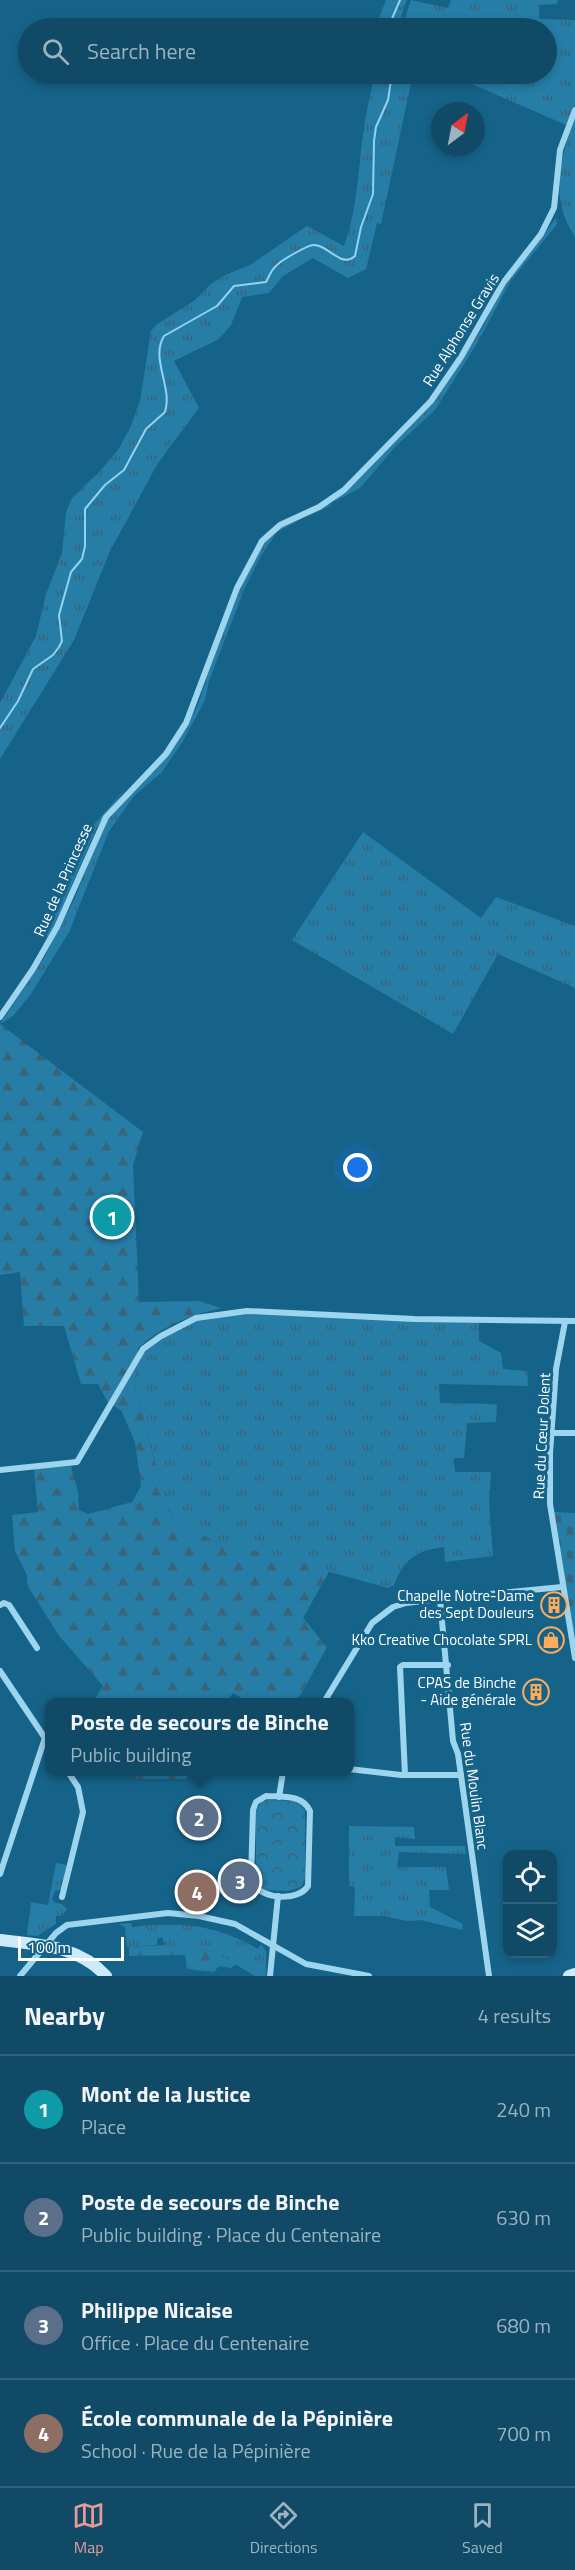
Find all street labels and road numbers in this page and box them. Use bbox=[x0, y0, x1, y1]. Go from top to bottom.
street label: Rue Alphonse Gravis bbox=[416, 269, 505, 391]
street label: Rue de la Princesse bbox=[27, 819, 98, 940]
street label: Rue du Cœur Dolent bbox=[527, 1371, 556, 1500]
street label: Rue du Moulin Blanc bbox=[454, 1721, 495, 1851]

